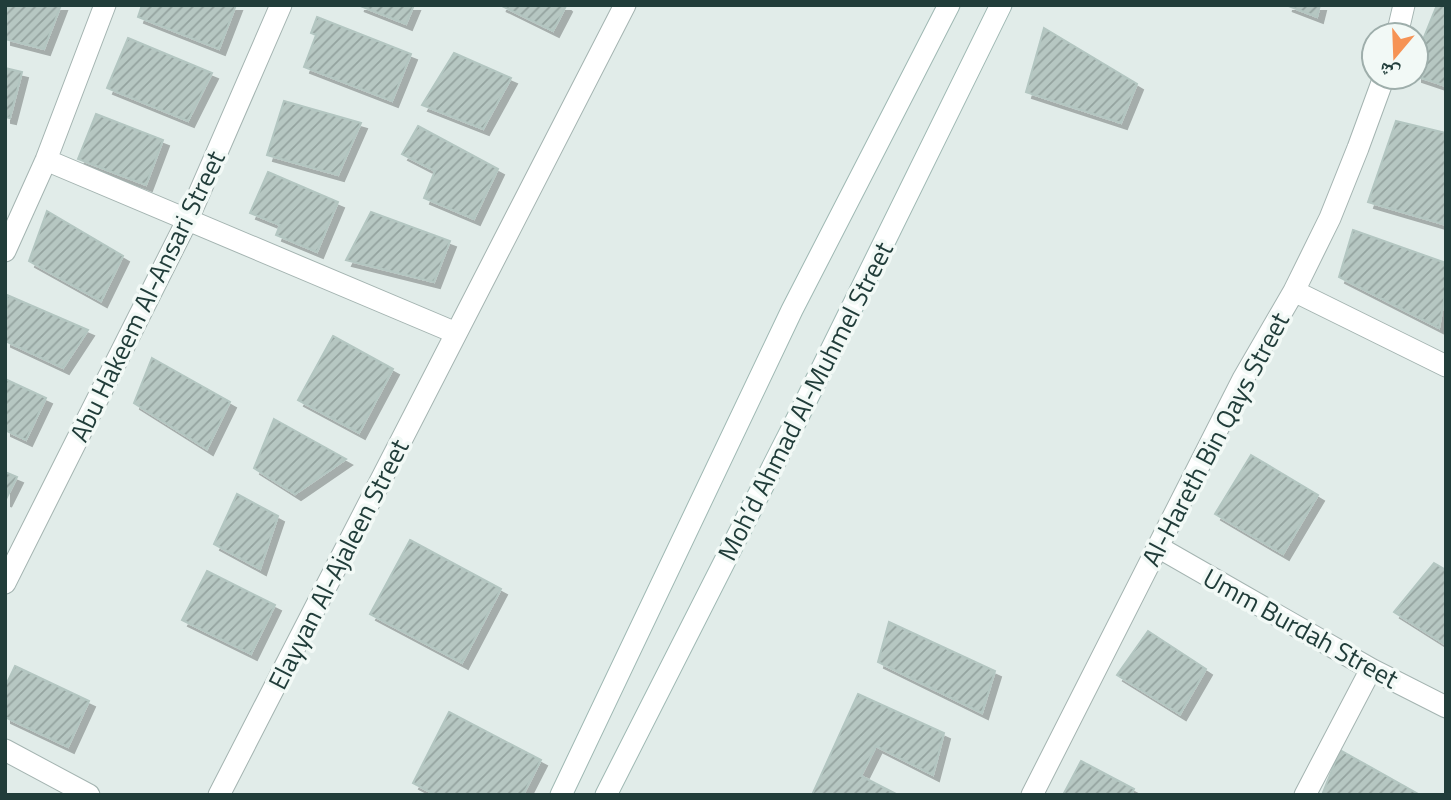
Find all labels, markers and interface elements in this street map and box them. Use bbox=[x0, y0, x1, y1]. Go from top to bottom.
north arrow bbox=[1360, 21, 1430, 91]
text: ش bbox=[1375, 56, 1404, 90]
street label: Abu Hakeem Al-Ansari Street bbox=[59, 144, 235, 448]
street label: Moh’d Ahmad Al-Muhmel Street bbox=[707, 235, 903, 567]
street label: Al-Hareth Bin Qays Street bbox=[1131, 305, 1299, 573]
street label: Elayyan Al-Ajaleen Street bbox=[258, 432, 418, 696]
street label: Umm Burdah Street bbox=[1196, 558, 1406, 698]

